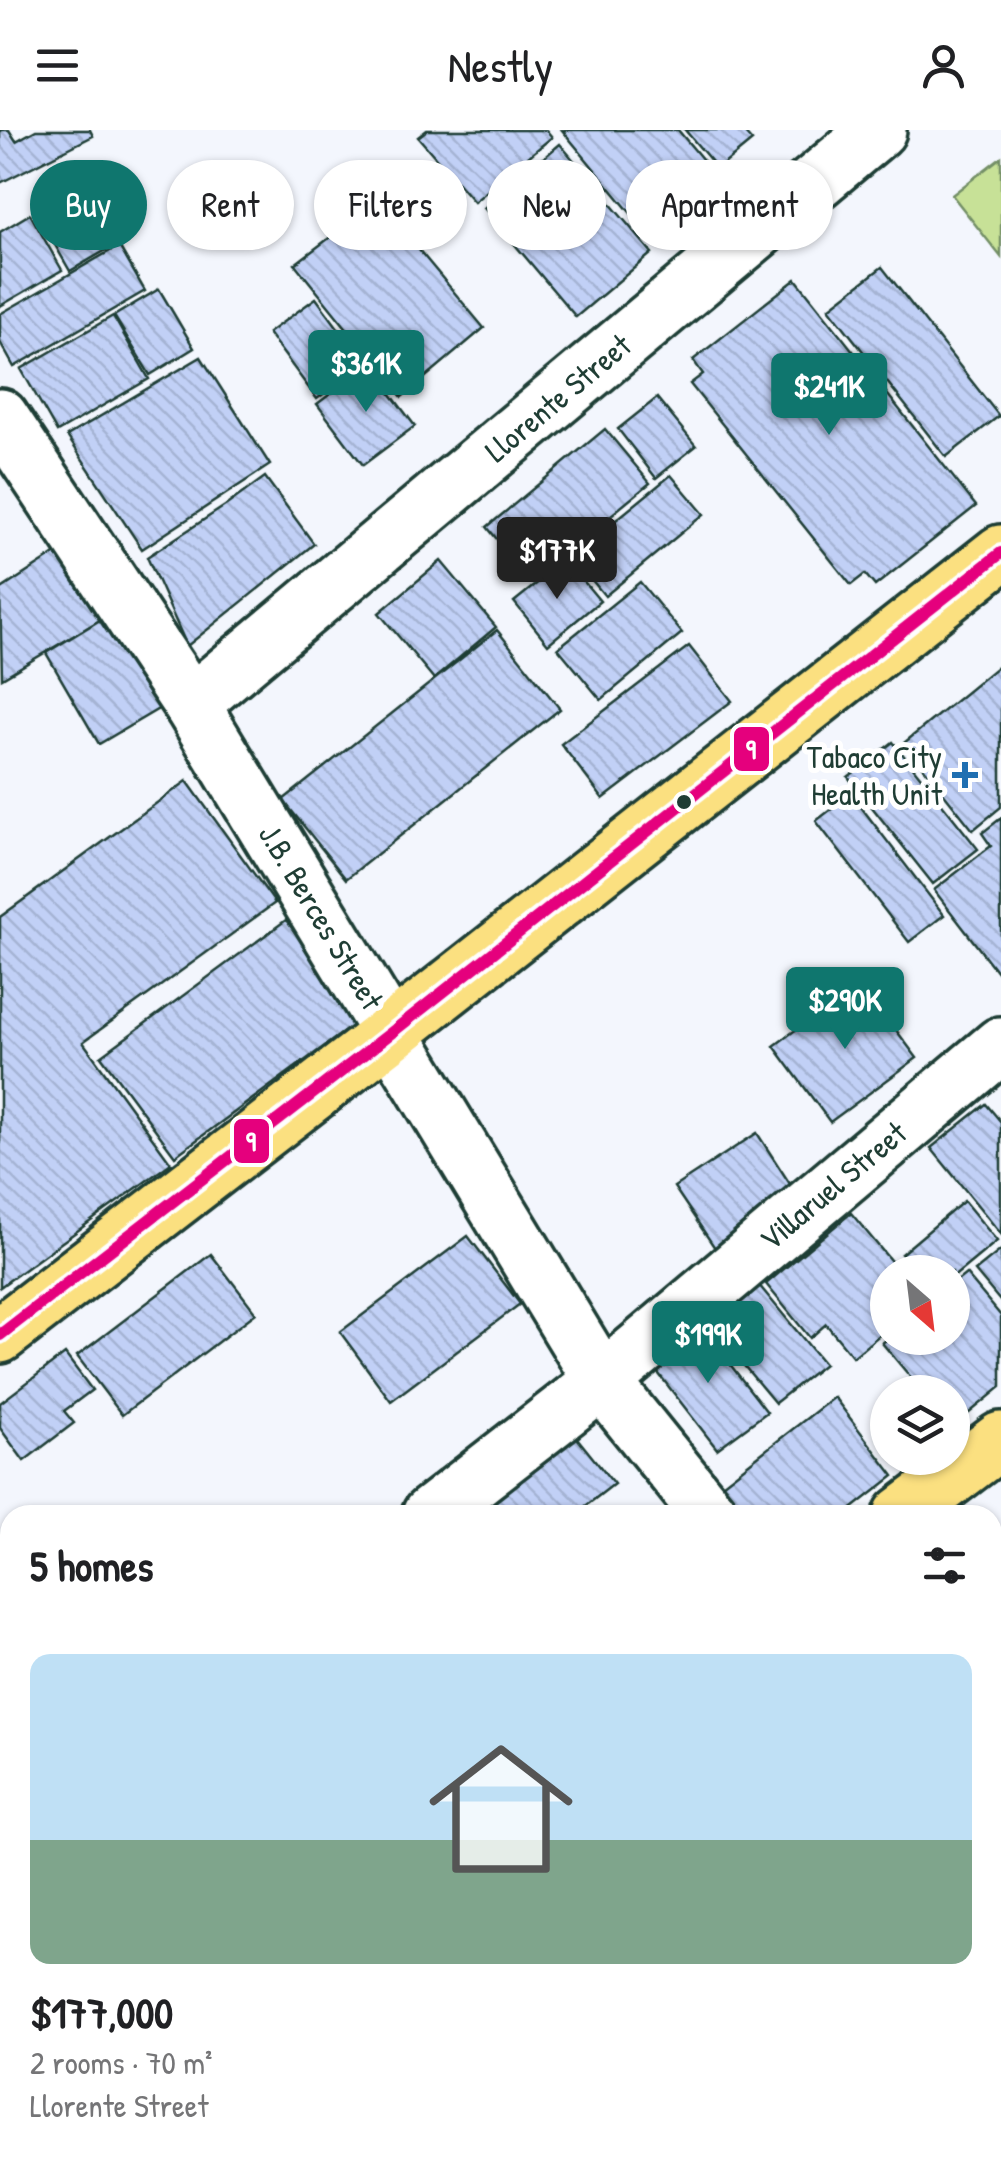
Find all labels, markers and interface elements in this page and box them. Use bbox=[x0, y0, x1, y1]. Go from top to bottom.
text: Nestly bbox=[448, 35, 553, 96]
icon: menu bbox=[30, 38, 85, 93]
icon: person bbox=[916, 38, 971, 93]
chip: Buy bbox=[30, 160, 147, 250]
chip: Rent bbox=[167, 160, 294, 250]
chip: Filters bbox=[314, 160, 467, 250]
chip: New bbox=[487, 160, 606, 250]
chip: Apartment bbox=[626, 160, 833, 250]
street label: Llorente Street bbox=[476, 323, 641, 471]
pin: $361K bbox=[296, 330, 436, 415]
text: $361K bbox=[330, 341, 402, 384]
pin: $241K bbox=[759, 353, 899, 438]
text: $241K bbox=[793, 364, 865, 407]
pin: $177K bbox=[487, 517, 627, 602]
text: $177K bbox=[519, 528, 595, 571]
line badge: 9 bbox=[732, 725, 771, 773]
text: 9 bbox=[746, 730, 756, 768]
place label: Tabaco City Health Unit bbox=[807, 735, 943, 815]
marker: Tabaco City Health Unit bbox=[952, 762, 978, 788]
unlabelled marker bbox=[674, 792, 694, 812]
street label: J.B. Berces Street bbox=[249, 816, 394, 1019]
pin: $290K bbox=[775, 967, 915, 1052]
text: $290K bbox=[808, 978, 882, 1021]
street label: Villaruel Street bbox=[750, 1111, 916, 1260]
line badge: 9 bbox=[232, 1117, 271, 1165]
text: 9 bbox=[246, 1122, 256, 1160]
north arrow bbox=[870, 1255, 970, 1355]
map controls bbox=[870, 1255, 970, 1475]
pin: $199K bbox=[638, 1301, 778, 1386]
text: $199K bbox=[674, 1312, 742, 1355]
button: layers bbox=[870, 1375, 970, 1475]
text: 5 homes bbox=[30, 1537, 153, 1594]
icon: filters bbox=[917, 1538, 972, 1593]
icon: home bbox=[411, 1719, 591, 1899]
text: $177,000 bbox=[30, 1984, 173, 2041]
text: 2 rooms · 70 m² bbox=[30, 2041, 212, 2084]
text: Llorente Street bbox=[30, 2084, 208, 2127]

